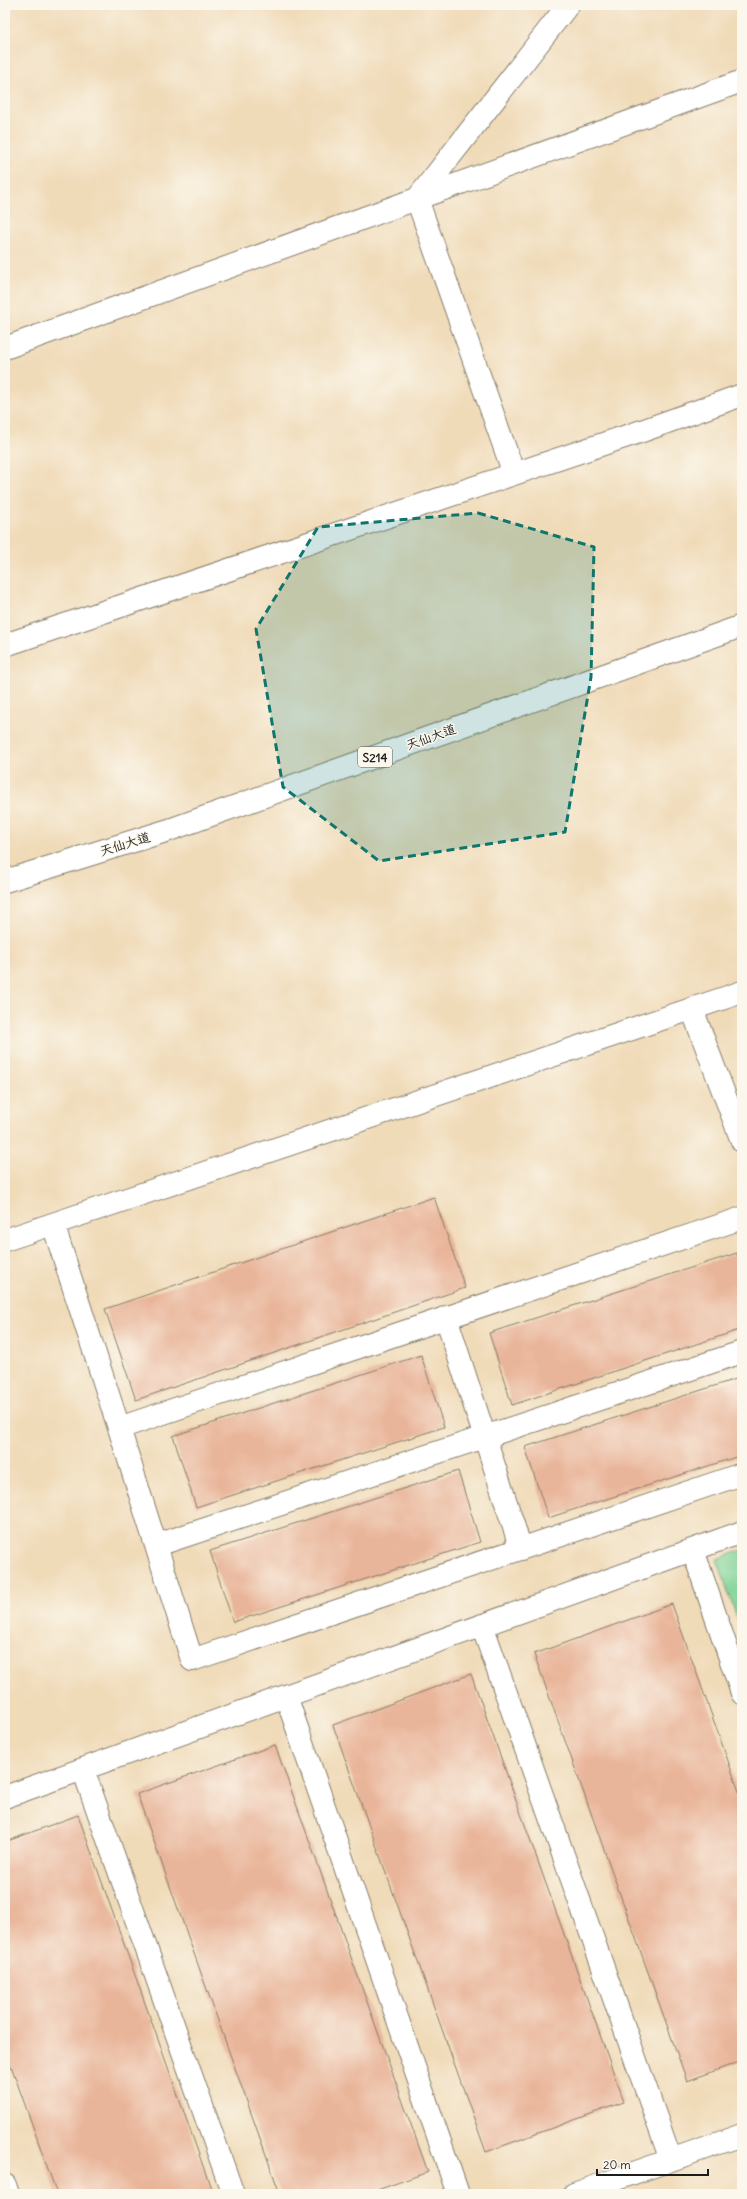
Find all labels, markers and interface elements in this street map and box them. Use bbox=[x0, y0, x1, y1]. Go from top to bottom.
street label: 天仙大道 bbox=[404, 720, 458, 754]
road number: S214 bbox=[358, 747, 392, 767]
street label: 天仙大道 bbox=[98, 828, 152, 860]
scale bar bbox=[597, 2151, 708, 2177]
text: 20 m bbox=[603, 2157, 631, 2172]

